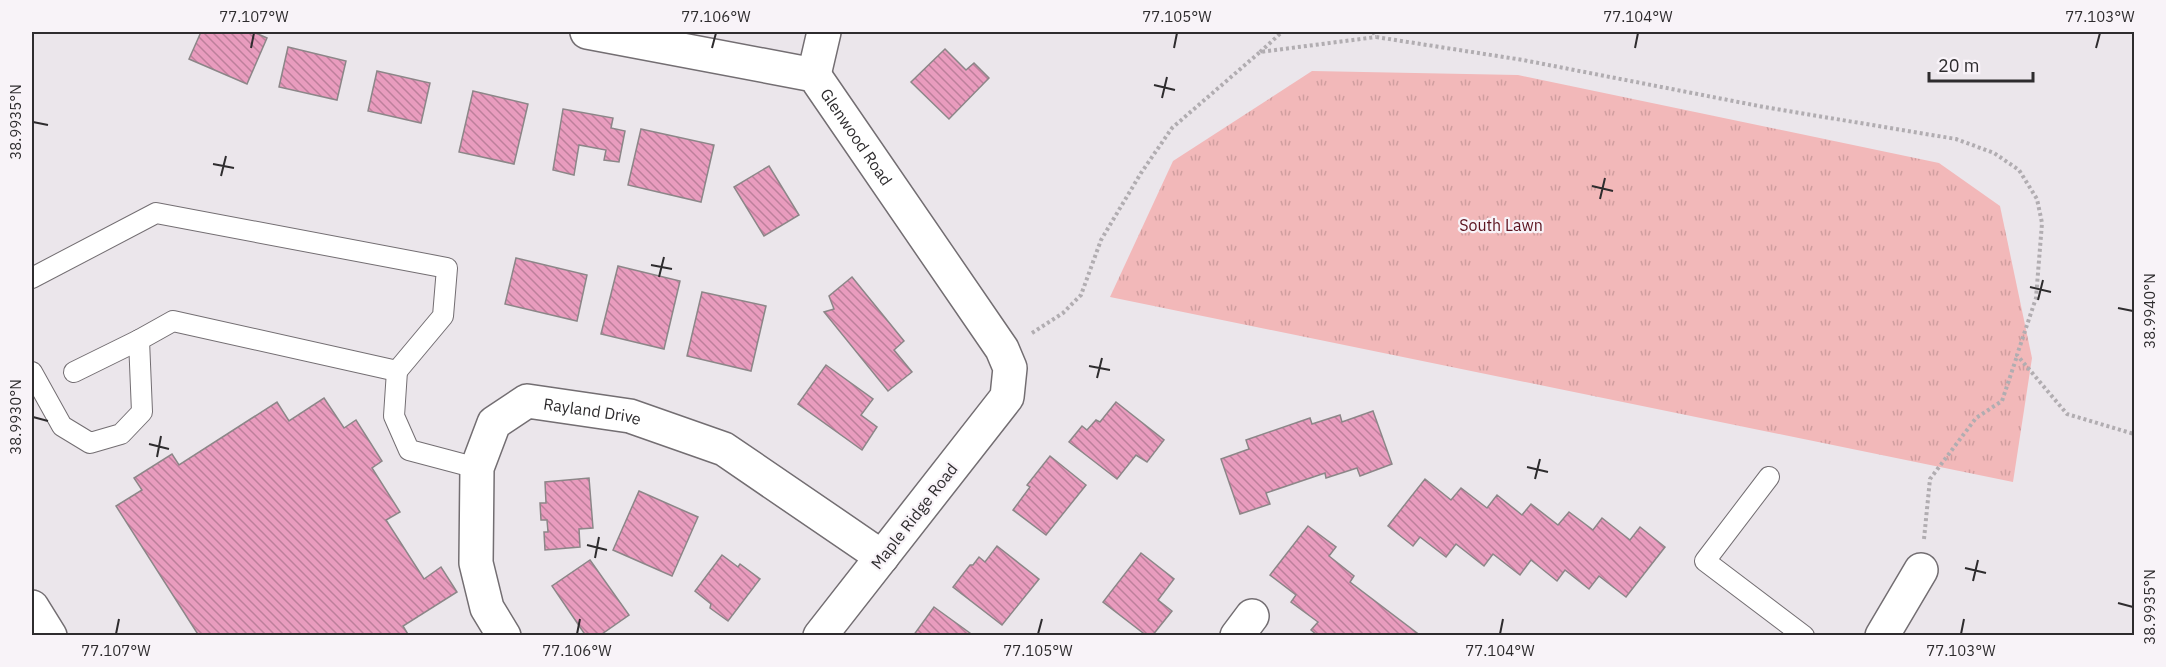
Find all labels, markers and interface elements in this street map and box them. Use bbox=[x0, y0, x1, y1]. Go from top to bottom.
text: 77.107°W bbox=[219, 7, 289, 26]
text: 77.106°W bbox=[681, 7, 751, 26]
text: 77.105°W bbox=[1142, 7, 1212, 26]
text: 77.104°W bbox=[1603, 7, 1673, 26]
text: 77.103°W bbox=[2065, 7, 2135, 26]
scale bar bbox=[1929, 45, 2032, 83]
text: 20 m bbox=[1938, 54, 1980, 77]
text: 38.9935°N bbox=[6, 84, 25, 160]
street label: Glenwood Road bbox=[816, 84, 897, 189]
park label: South Lawn bbox=[1459, 215, 1543, 235]
text: 38.9940°N bbox=[2140, 273, 2159, 349]
text: 38.9930°N bbox=[6, 379, 25, 455]
street label: Rayland Drive bbox=[542, 394, 644, 429]
street label: Maple Ridge Road bbox=[866, 459, 962, 573]
text: 38.9935°N bbox=[2140, 569, 2159, 645]
text: 77.107°W bbox=[81, 641, 151, 660]
text: 77.106°W bbox=[542, 641, 612, 660]
text: 77.105°W bbox=[1003, 641, 1073, 660]
text: 77.104°W bbox=[1465, 641, 1535, 660]
text: 77.103°W bbox=[1926, 641, 1996, 660]

